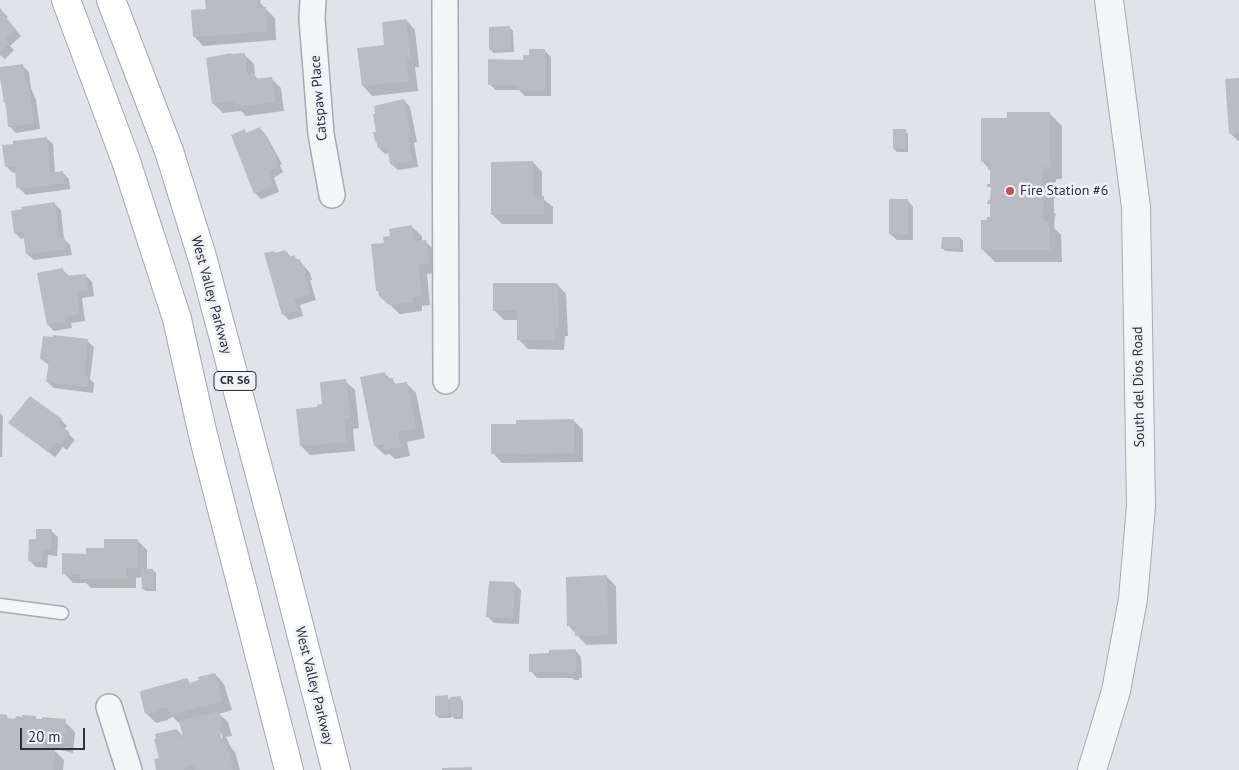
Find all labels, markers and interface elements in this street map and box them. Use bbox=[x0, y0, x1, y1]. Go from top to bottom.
street label: Catspaw Place bbox=[307, 55, 331, 141]
place label: Fire Station #6 bbox=[1020, 183, 1108, 199]
marker: Fire Station #6 bbox=[1004, 185, 1016, 197]
street label: West Valley Parkway bbox=[187, 234, 235, 356]
street label: South del Dios Road bbox=[1130, 326, 1148, 448]
road number: CR S6 bbox=[214, 372, 256, 391]
street label: West Valley Parkway bbox=[291, 625, 337, 747]
scale bar bbox=[22, 718, 88, 750]
text: 20 m bbox=[28, 727, 61, 746]

